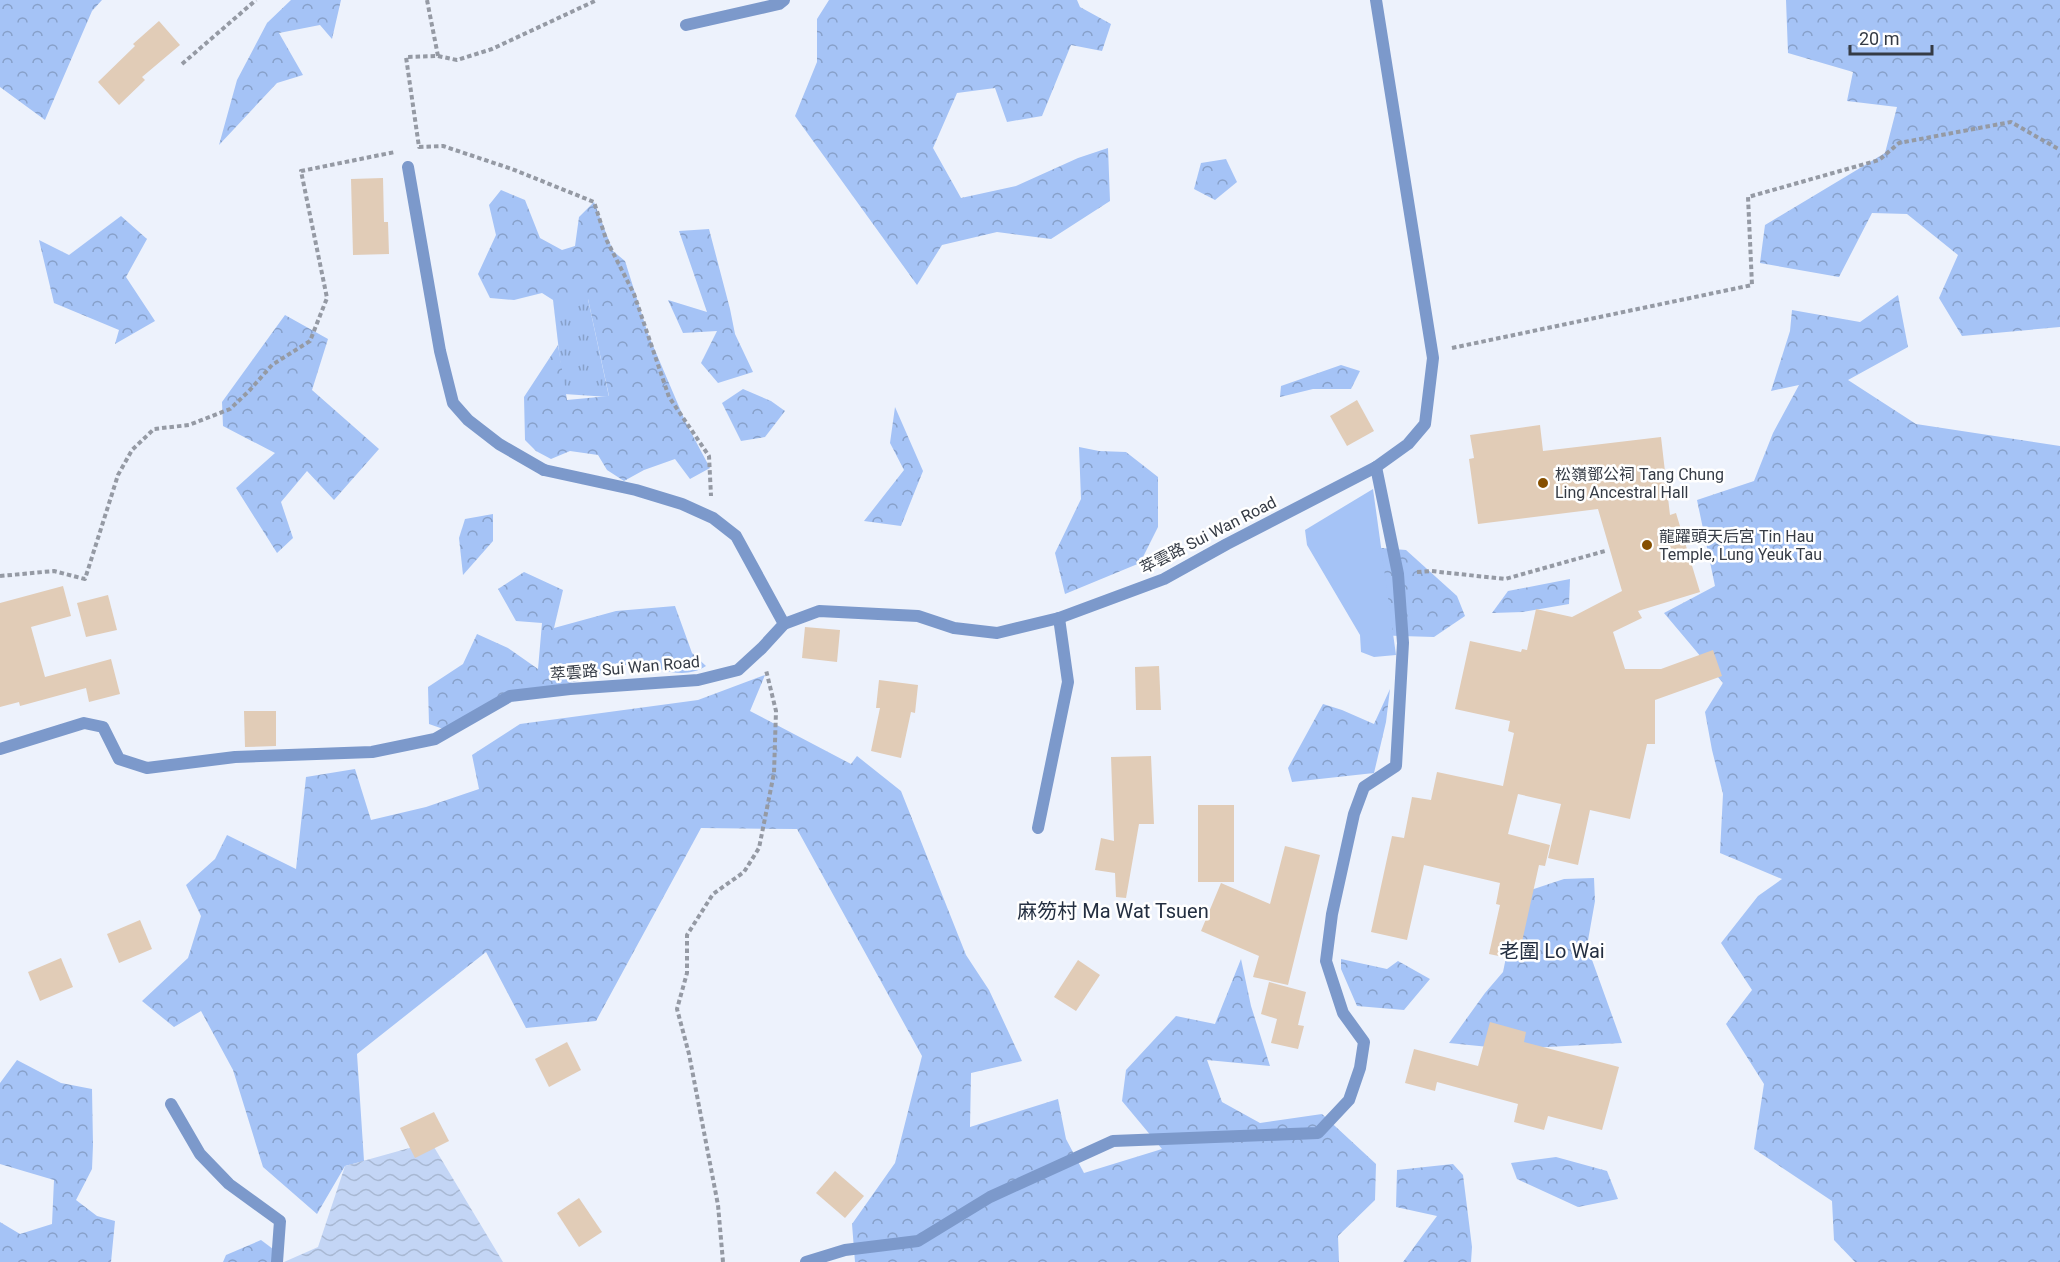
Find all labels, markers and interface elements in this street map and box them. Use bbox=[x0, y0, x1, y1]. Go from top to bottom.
scale bar bbox=[1850, 18, 1932, 56]
text: 20 m bbox=[1859, 28, 1899, 49]
place label: 松嶺鄧公祠 Tang Chung Ling Ancestral Hall bbox=[1555, 465, 1724, 502]
marker: 松嶺鄧公祠 Tang Chung Ling Ancestral Hall bbox=[1536, 476, 1550, 490]
street label: 萃雲路 Sui Wan Road bbox=[1137, 492, 1279, 578]
place label: 龍躍頭天后宮 Tin Hau Temple, Lung Yeuk Tau bbox=[1659, 527, 1822, 564]
marker: 龍躍頭天后宮 Tin Hau Temple, Lung Yeuk Tau bbox=[1640, 538, 1654, 552]
street label: 萃雲路 Sui Wan Road bbox=[549, 652, 701, 684]
district label: 麻笏村 Ma Wat Tsuen bbox=[1017, 899, 1209, 923]
district label: 老圍 Lo Wai bbox=[1499, 939, 1605, 963]

